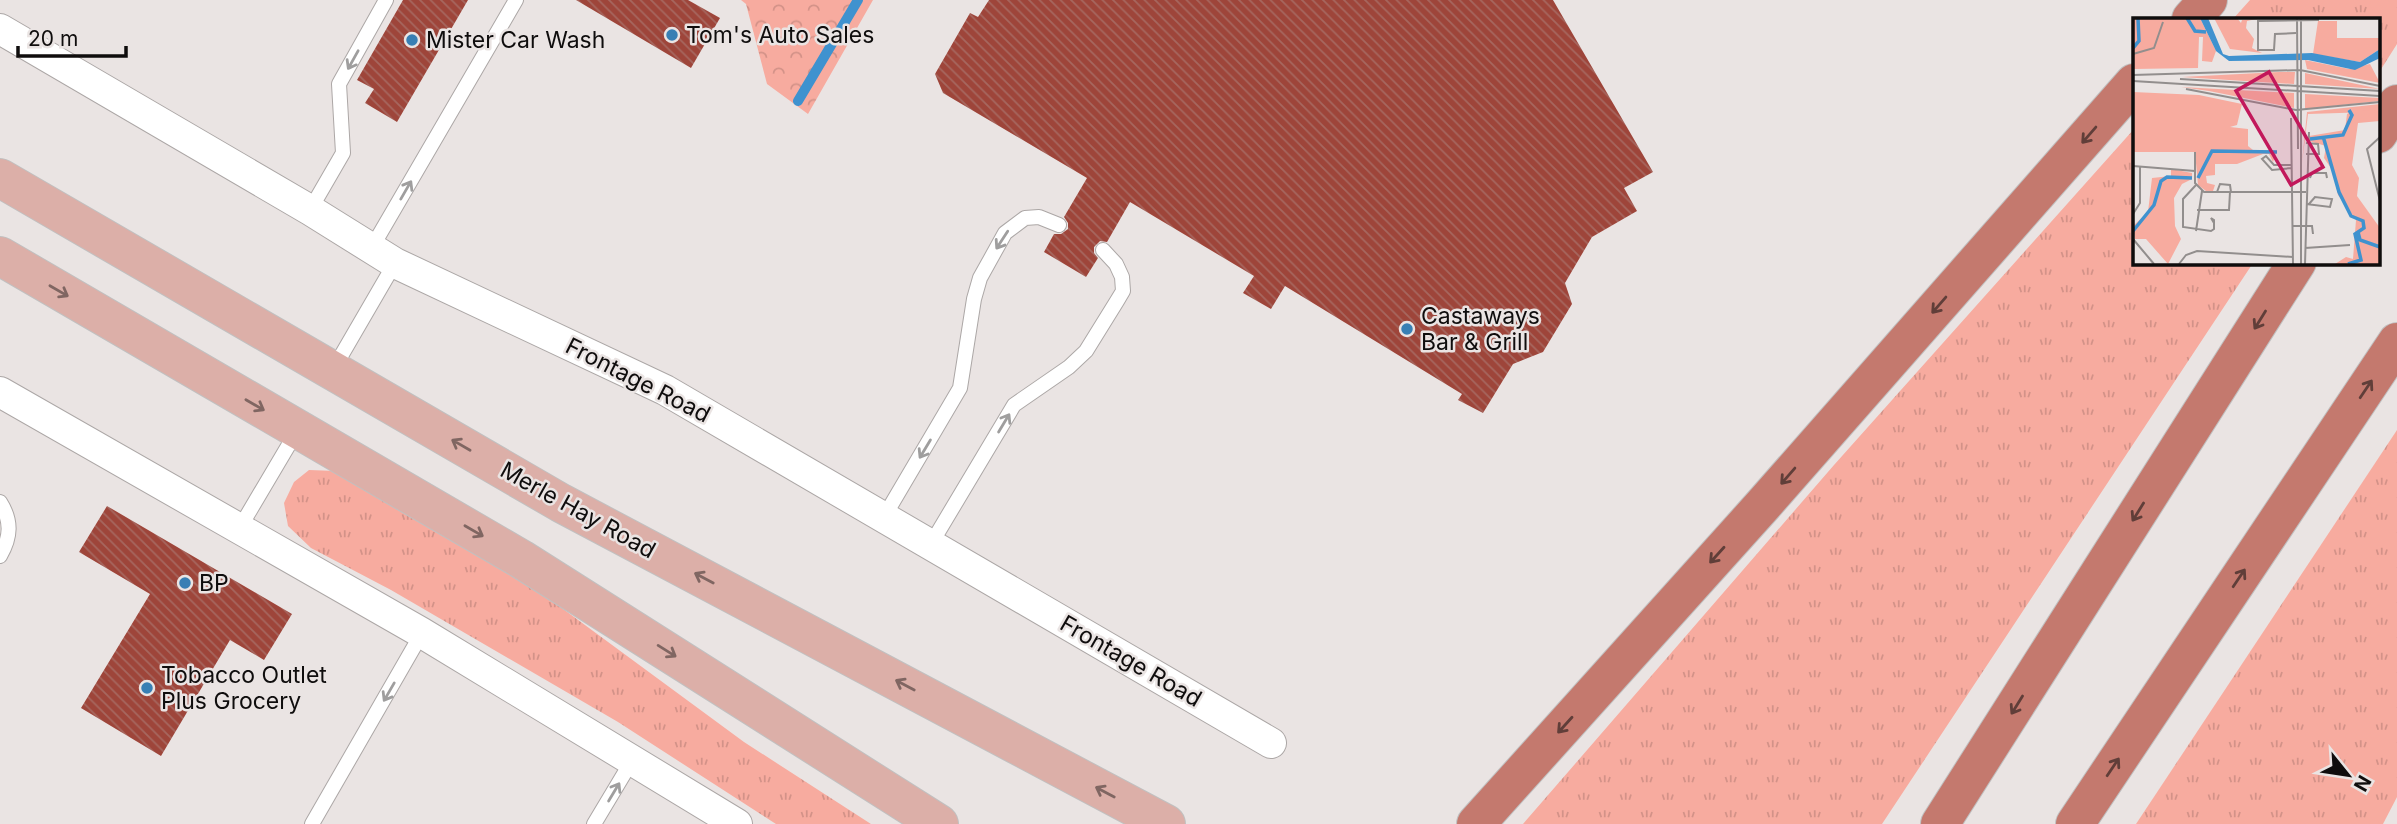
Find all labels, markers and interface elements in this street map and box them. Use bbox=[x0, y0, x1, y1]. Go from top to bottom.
scale bar bbox=[18, 14, 126, 58]
inset map bbox=[2133, 18, 2380, 264]
place label: Tom's Auto Sales bbox=[686, 21, 874, 49]
text: 20 m bbox=[28, 26, 78, 51]
place label: Mister Car Wash bbox=[426, 26, 605, 54]
marker: Tom's Auto Sales bbox=[664, 27, 680, 43]
marker: Mister Car Wash bbox=[404, 32, 420, 48]
one-way arrow bbox=[345, 49, 359, 69]
one-way arrow bbox=[2081, 125, 2097, 143]
one-way arrow bbox=[399, 180, 413, 200]
one-way arrow bbox=[995, 230, 1010, 249]
one-way arrow bbox=[49, 284, 69, 298]
one-way arrow bbox=[1931, 296, 1947, 314]
place label: Castaways Bar & Grill bbox=[1421, 302, 1540, 356]
one-way arrow bbox=[2253, 310, 2267, 330]
marker: Castaways Bar & Grill bbox=[1399, 321, 1415, 337]
street label: Frontage Road bbox=[561, 332, 715, 428]
one-way arrow bbox=[2359, 380, 2373, 399]
one-way arrow bbox=[245, 398, 265, 412]
one-way arrow bbox=[997, 413, 1011, 433]
one-way arrow bbox=[452, 438, 472, 452]
one-way arrow bbox=[917, 439, 931, 459]
street label: Merle Hay Road bbox=[495, 456, 661, 564]
one-way arrow bbox=[1780, 466, 1796, 484]
one-way arrow bbox=[2131, 502, 2145, 522]
one-way arrow bbox=[463, 524, 483, 538]
one-way arrow bbox=[1709, 546, 1725, 564]
place label: BP bbox=[199, 569, 229, 597]
one-way arrow bbox=[2232, 569, 2247, 588]
one-way arrow bbox=[694, 571, 714, 585]
marker: BP bbox=[177, 575, 193, 591]
street label: Frontage Road bbox=[1055, 609, 1207, 713]
one-way arrow bbox=[657, 644, 676, 659]
place label: Tobacco Outlet Plus Grocery bbox=[161, 661, 327, 715]
one-way arrow bbox=[895, 678, 915, 692]
marker: Tobacco Outlet Plus Grocery bbox=[139, 680, 155, 696]
one-way arrow bbox=[381, 682, 395, 702]
one-way arrow bbox=[2009, 694, 2023, 714]
one-way arrow bbox=[1557, 716, 1573, 734]
north arrow bbox=[2313, 740, 2383, 810]
one-way arrow bbox=[2106, 758, 2120, 777]
text: N bbox=[2349, 771, 2376, 795]
one-way arrow bbox=[607, 782, 621, 802]
one-way arrow bbox=[1096, 785, 1116, 799]

